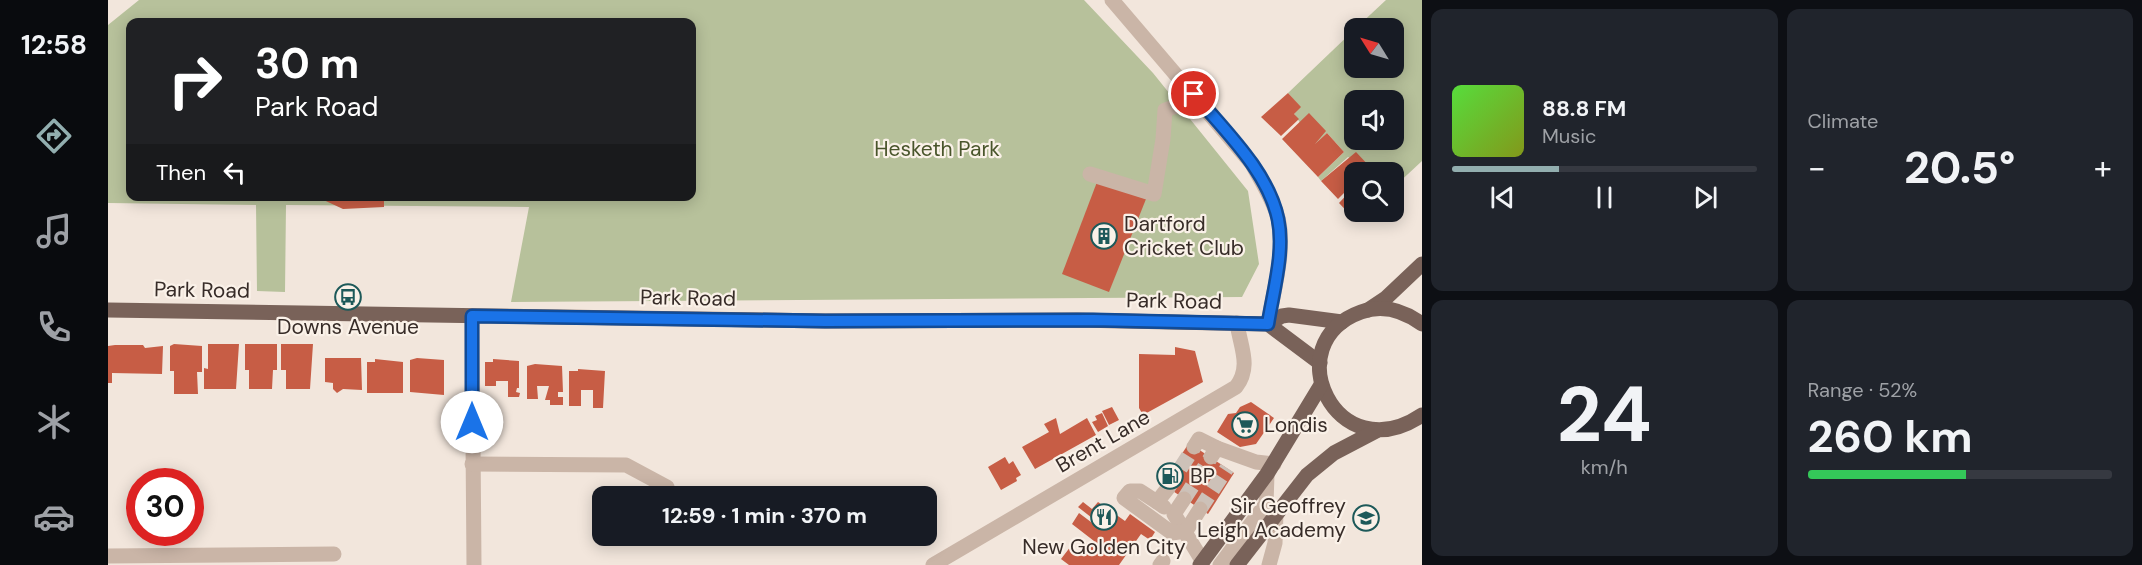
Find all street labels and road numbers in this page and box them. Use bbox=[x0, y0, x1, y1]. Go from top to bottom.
street label: Park Road bbox=[154, 275, 250, 305]
street label: Park Road bbox=[640, 283, 736, 313]
street label: Park Road bbox=[1126, 286, 1222, 316]
street label: Brent Lane bbox=[1051, 403, 1155, 479]

